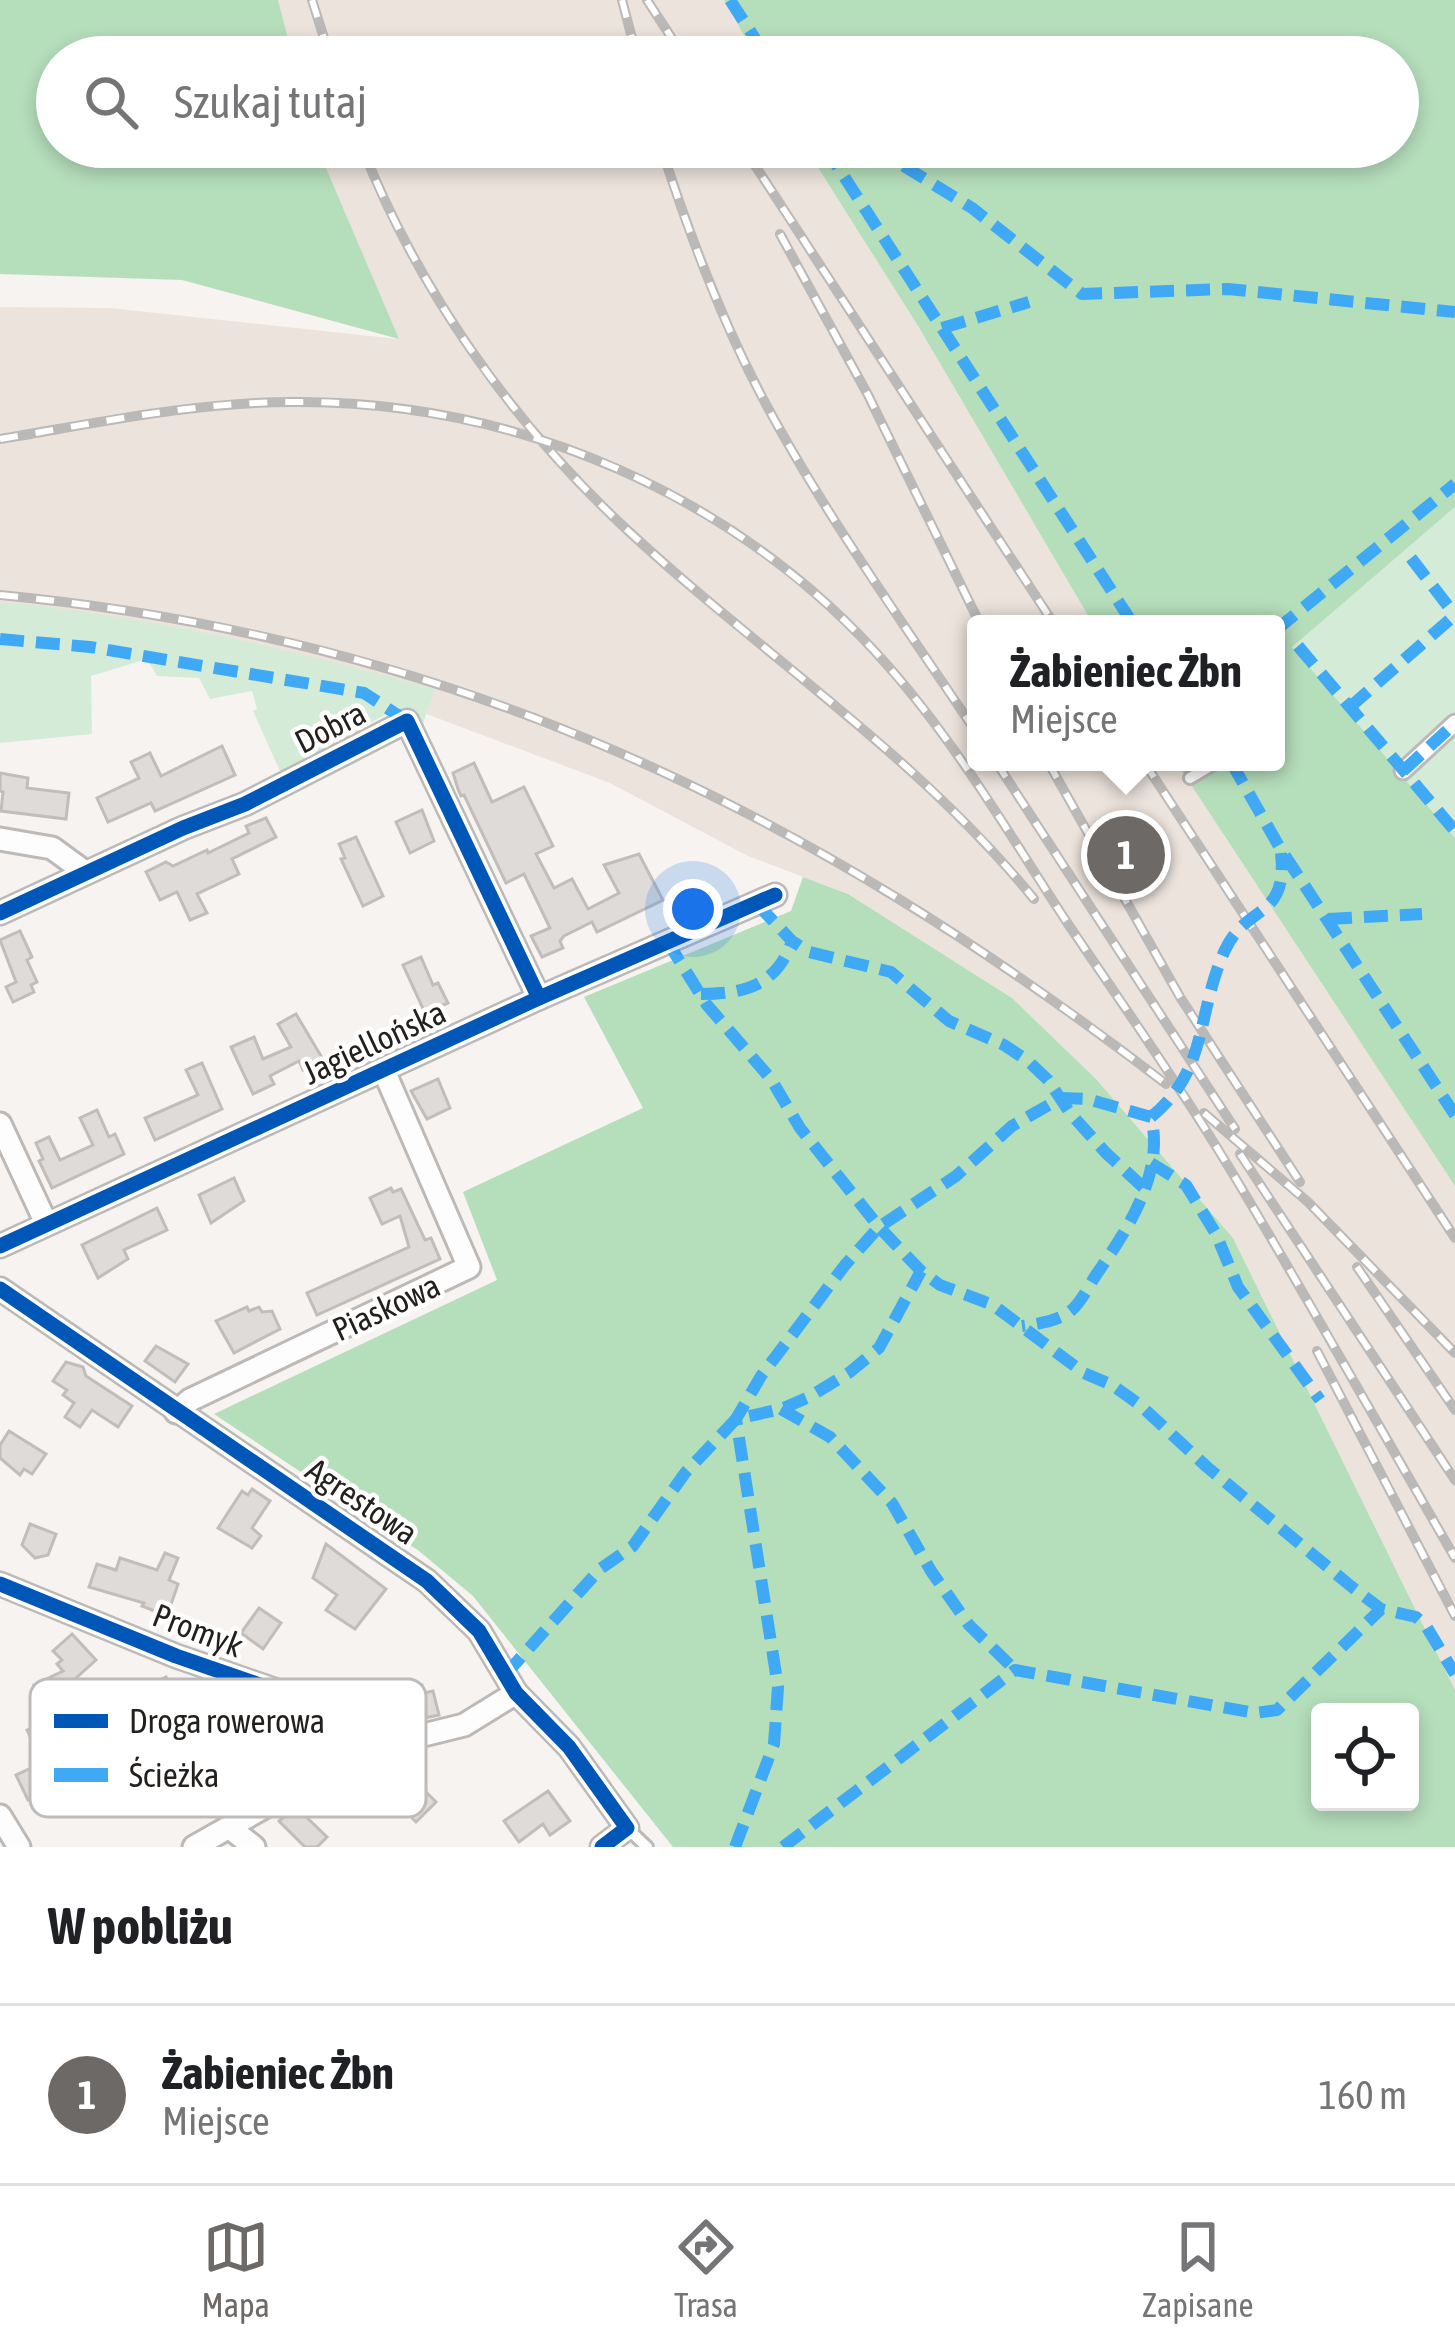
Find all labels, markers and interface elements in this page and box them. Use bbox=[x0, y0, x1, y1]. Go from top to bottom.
search box bbox=[36, 36, 1419, 168]
icon: search bbox=[78, 69, 144, 135]
text: Szukaj tutaj bbox=[174, 76, 367, 128]
popup bbox=[967, 615, 1285, 771]
text: Żabieniec Żbn bbox=[1010, 645, 1242, 697]
street label: Dobra bbox=[288, 693, 372, 761]
text: Miejsce bbox=[1010, 697, 1118, 741]
pin: 1 bbox=[1087, 810, 1165, 900]
your location bbox=[663, 879, 723, 939]
street label: Jagiellońska bbox=[297, 992, 451, 1092]
street label: Piaskowa bbox=[326, 1266, 446, 1348]
street label: Agrestowa bbox=[299, 1450, 425, 1552]
street label: Promyk bbox=[148, 1596, 248, 1664]
legend bbox=[30, 1679, 426, 1817]
text: Droga rowerowa bbox=[129, 1702, 325, 1740]
map controls bbox=[1311, 1703, 1419, 1811]
button: locate bbox=[1311, 1703, 1419, 1811]
text: Ścieżka bbox=[129, 1756, 219, 1794]
text: W pobliżu bbox=[48, 1896, 233, 1955]
text: Żabieniec Żbn bbox=[162, 2047, 394, 2099]
text: 1 bbox=[78, 2073, 96, 2117]
text: 160 m bbox=[1319, 2073, 1407, 2117]
text: Miejsce bbox=[162, 2099, 270, 2143]
tab: Mapa bbox=[202, 2214, 270, 2324]
tab: Trasa bbox=[673, 2214, 739, 2324]
tab: Zapisane bbox=[1142, 2214, 1253, 2324]

